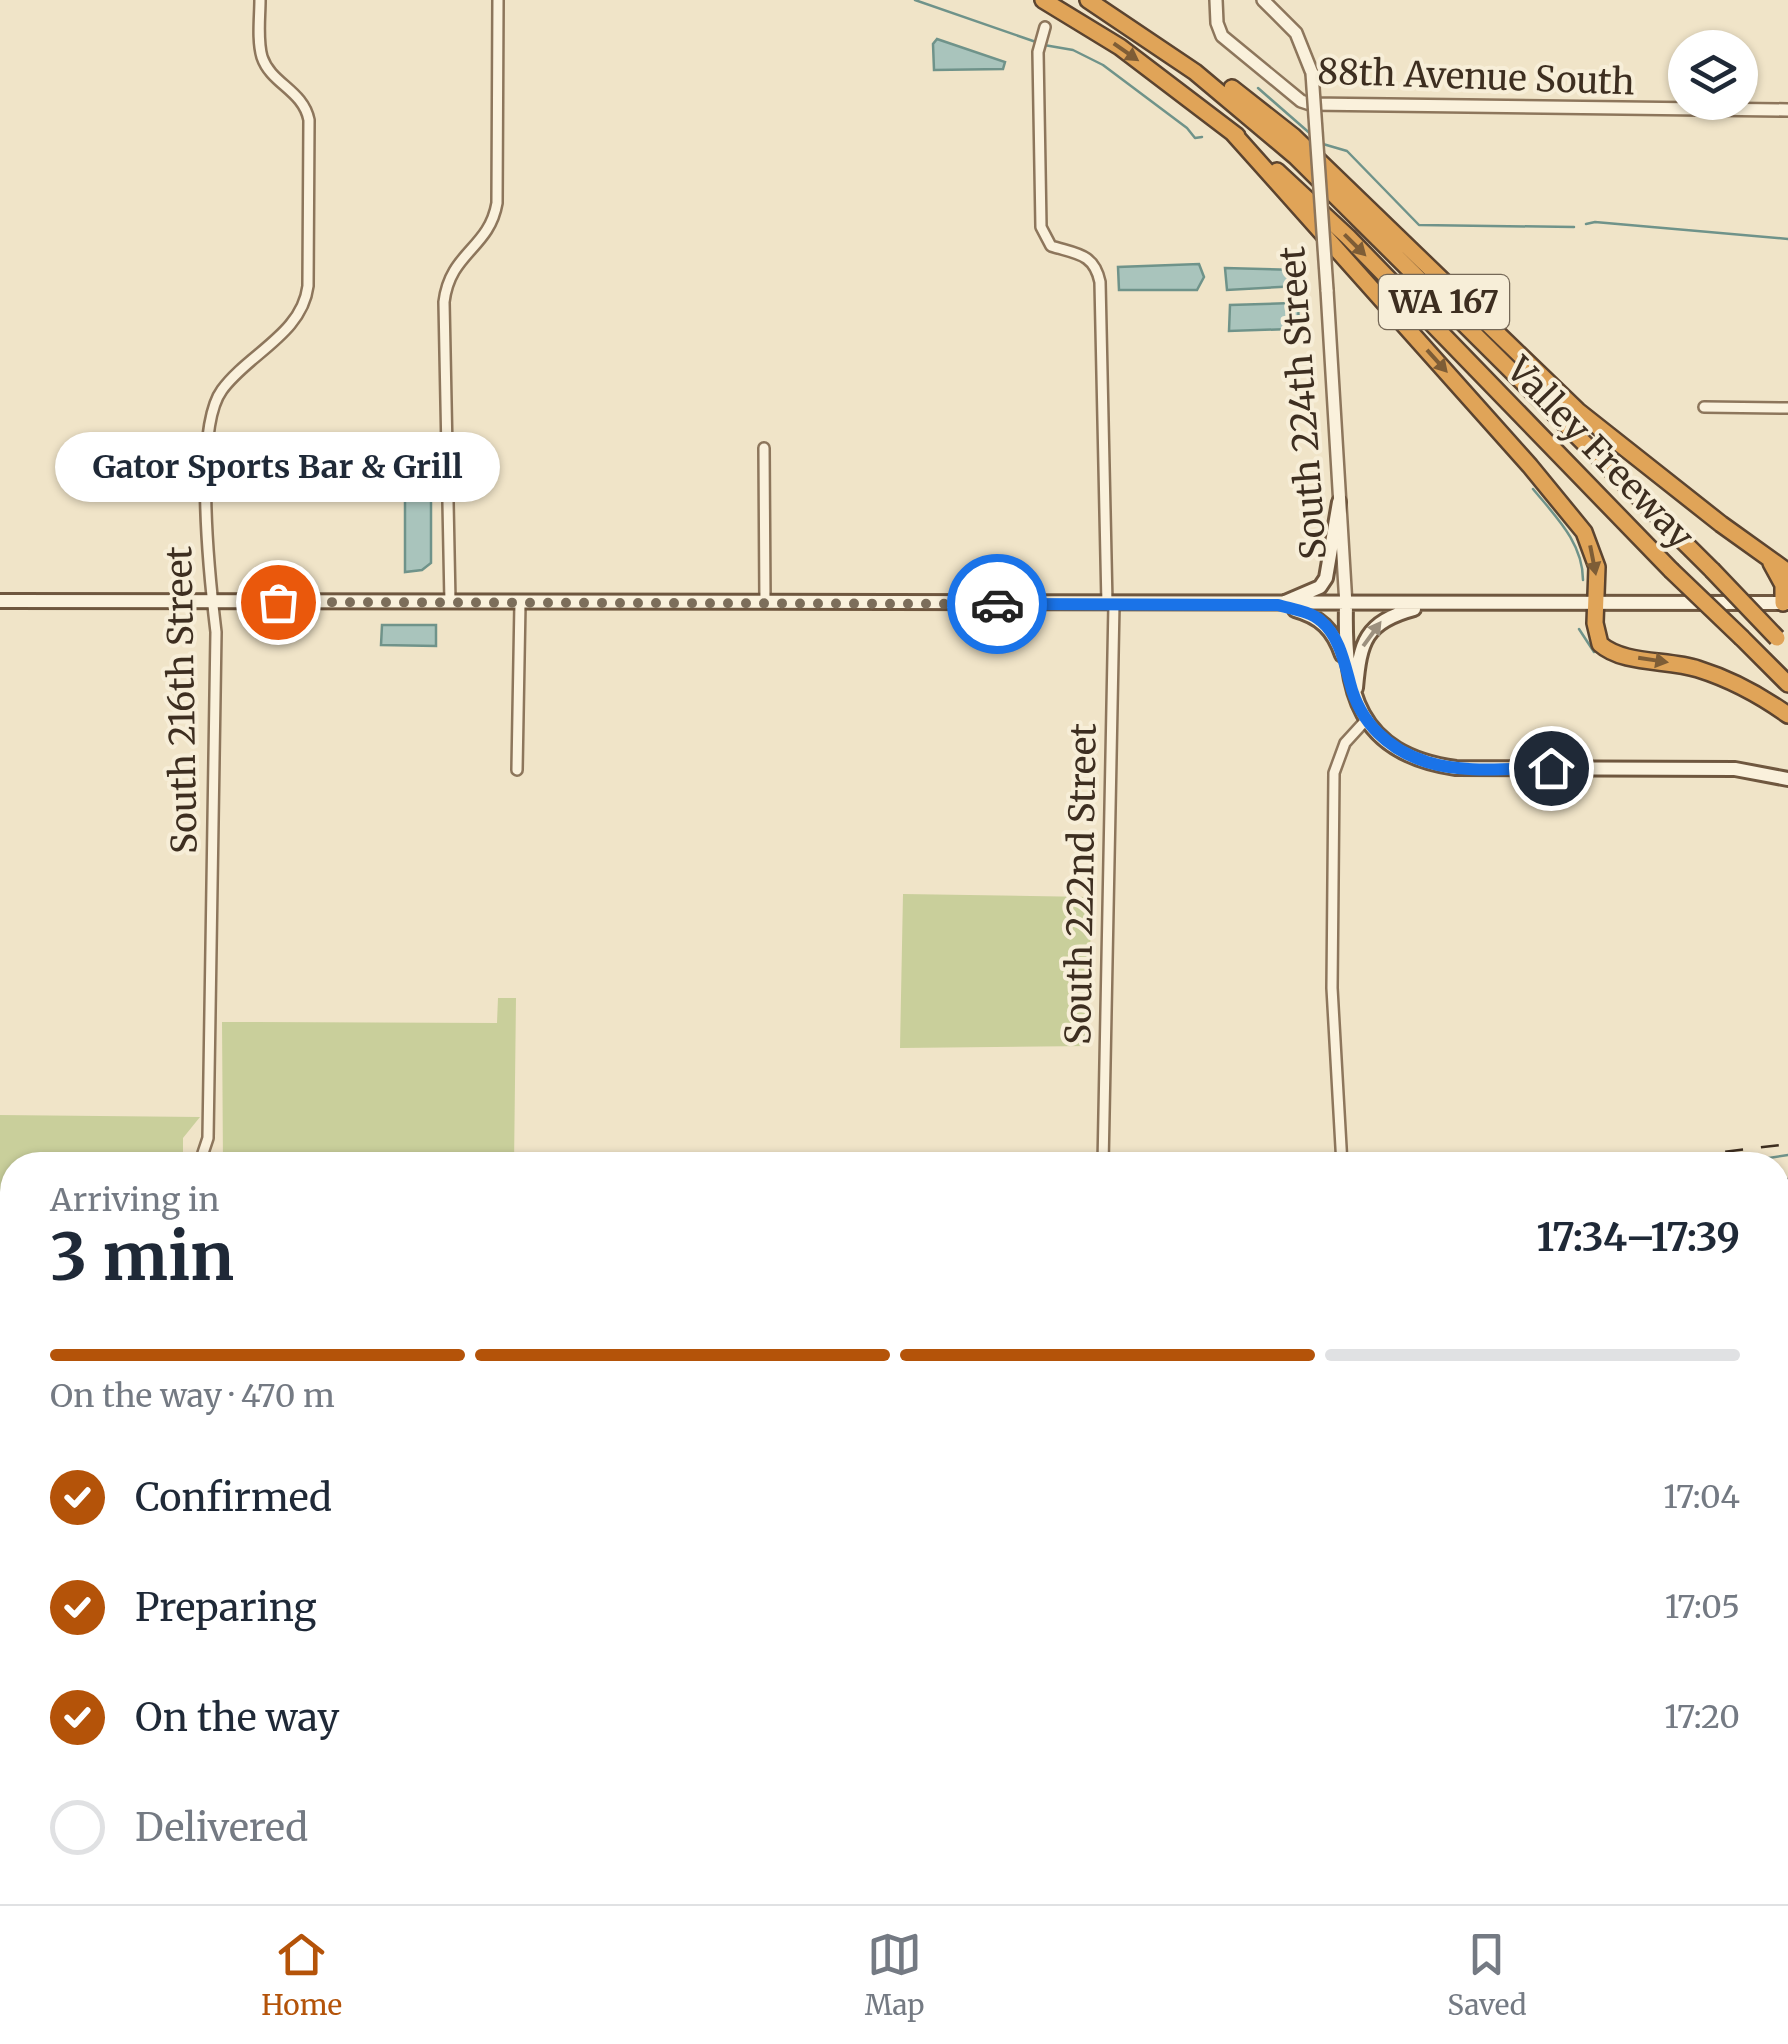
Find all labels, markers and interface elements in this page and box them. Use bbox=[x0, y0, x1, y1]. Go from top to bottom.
map controls bbox=[1668, 30, 1758, 120]
button: layers bbox=[1668, 30, 1758, 120]
one-way arrow bbox=[1112, 42, 1139, 61]
street label: 88th Avenue South bbox=[1317, 49, 1635, 105]
one-way arrow bbox=[1343, 232, 1366, 256]
street label: South 224th Street bbox=[1270, 245, 1336, 561]
road number: WA 167 bbox=[1379, 275, 1509, 329]
street label: Valley Freeway bbox=[1497, 347, 1703, 559]
one-way arrow bbox=[1425, 348, 1447, 373]
callout: Gator Sports Bar & Grill bbox=[56, 432, 500, 502]
text: Gator Sports Bar & Grill bbox=[92, 447, 463, 487]
street label: South 216th Street bbox=[157, 545, 207, 854]
one-way arrow bbox=[1586, 545, 1602, 576]
courier bbox=[947, 554, 1047, 654]
pin bbox=[236, 560, 321, 645]
icon: bag bbox=[251, 575, 306, 630]
icon: car bbox=[970, 577, 1025, 632]
one-way arrow bbox=[1362, 621, 1381, 647]
one-way arrow bbox=[1638, 652, 1669, 668]
street label: South 222nd Street bbox=[1056, 722, 1106, 1045]
pin bbox=[1509, 726, 1594, 811]
icon: home bbox=[1524, 741, 1579, 796]
text: Arriving in bbox=[50, 1180, 219, 1220]
text: 17:34–17:39 bbox=[1537, 1214, 1740, 1261]
text: 3 min bbox=[50, 1216, 234, 1298]
text: On the way · 470 m bbox=[50, 1376, 335, 1416]
icon: check bbox=[50, 1470, 105, 1525]
text: Confirmed bbox=[135, 1474, 332, 1521]
text: 17:04 bbox=[1663, 1477, 1740, 1517]
icon: check bbox=[50, 1580, 105, 1635]
text: Preparing bbox=[135, 1584, 317, 1631]
text: 17:05 bbox=[1665, 1587, 1740, 1627]
icon: check bbox=[50, 1690, 105, 1745]
text: On the way bbox=[135, 1694, 339, 1741]
text: 17:20 bbox=[1664, 1697, 1740, 1737]
text: Delivered bbox=[135, 1804, 308, 1851]
tab: Home bbox=[261, 1927, 342, 2023]
tab: Map bbox=[865, 1927, 925, 2023]
tab: Saved bbox=[1447, 1927, 1527, 2023]

